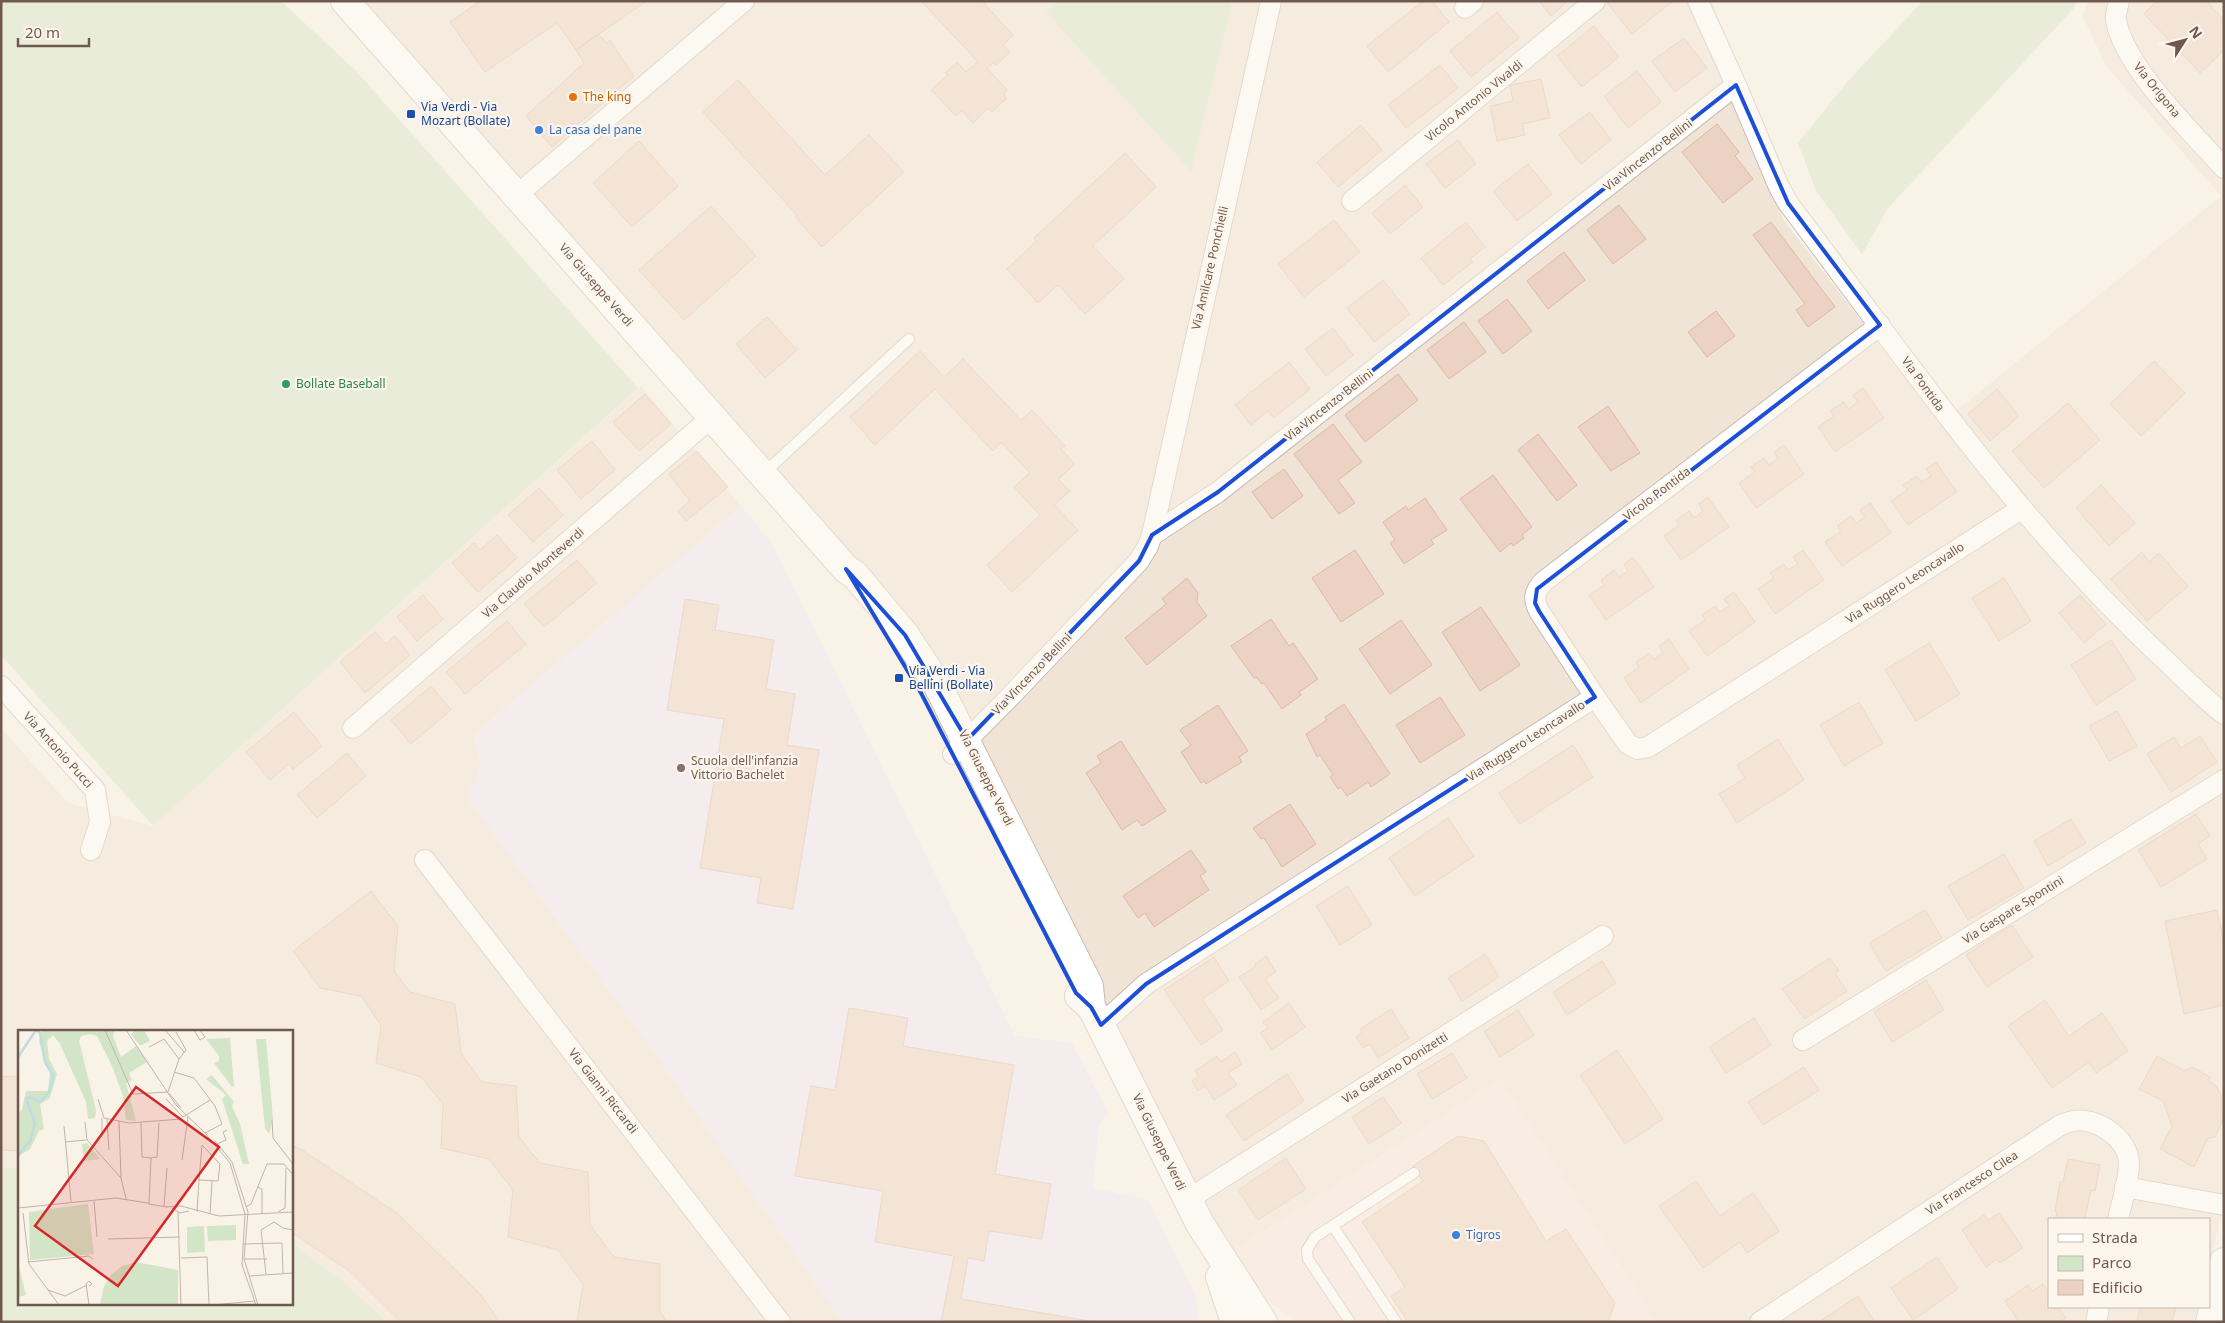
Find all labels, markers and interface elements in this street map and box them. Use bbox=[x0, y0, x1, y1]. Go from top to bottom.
scale bar bbox=[18, 15, 89, 47]
north arrow bbox=[2160, 15, 2210, 65]
text: 20 m bbox=[25, 22, 60, 42]
text: N bbox=[2185, 22, 2207, 42]
street label: Vicolo Antonio Vivaldi bbox=[1421, 56, 1526, 145]
street label: Via Origona bbox=[2130, 59, 2185, 121]
place label: The king bbox=[583, 88, 631, 105]
marker: The king bbox=[567, 91, 579, 103]
place label: Via Verdi - Via Mozart (Bollate) bbox=[421, 98, 510, 129]
marker: Via Verdi - Via Mozart (Bollate) bbox=[405, 108, 417, 120]
street label: Via Vincenzo Bellini bbox=[1600, 115, 1696, 195]
place label: La casa del pane bbox=[549, 121, 642, 138]
marker: La casa del pane bbox=[533, 124, 545, 136]
street label: Via Amilcare Ponchielli bbox=[1187, 204, 1232, 331]
street label: Via Giuseppe Verdi bbox=[555, 239, 637, 330]
street label: Via Pontida bbox=[1898, 353, 1949, 414]
street label: Via Vincenzo Bellini bbox=[1281, 365, 1377, 445]
place label: Bollate Baseball bbox=[296, 375, 386, 392]
marker: Bollate Baseball bbox=[280, 378, 292, 390]
street label: Vicolo Pontida bbox=[1620, 463, 1694, 525]
street label: Via Claudio Monteverdi bbox=[478, 523, 587, 622]
street label: Via Ruggero Leoncavallo bbox=[1842, 538, 1967, 627]
street label: Via Vincenzo Bellini bbox=[988, 629, 1075, 718]
place label: Via Verdi - Via Bellini (Bollate) bbox=[909, 662, 993, 693]
marker: Via Verdi - Via Bellini (Bollate) bbox=[893, 672, 905, 684]
street label: Via Ruggero Leoncavallo bbox=[1463, 696, 1588, 785]
street label: Via Antonio Pucci bbox=[20, 708, 97, 791]
street label: Via Giuseppe Verdi bbox=[955, 727, 1018, 829]
place label: Scuola dell'infanzia Vittorio Bachelet bbox=[691, 752, 798, 783]
marker: Scuola dell'infanzia Vittorio Bachelet bbox=[675, 762, 687, 774]
street label: Via Gaspare Spontini bbox=[1959, 871, 2067, 948]
street label: Via Gaetano Donizetti bbox=[1339, 1028, 1451, 1107]
inset map bbox=[18, 1030, 292, 1306]
street label: Via Gianni Riccardi bbox=[565, 1045, 642, 1137]
street label: Via Giuseppe Verdi bbox=[1129, 1091, 1190, 1193]
street label: Via Francesco Cilea bbox=[1922, 1146, 2021, 1219]
legend bbox=[2048, 1218, 2210, 1308]
place label: Tigros bbox=[1466, 1226, 1501, 1243]
text: Strada bbox=[2092, 1227, 2138, 1247]
marker: Tigros bbox=[1450, 1229, 1462, 1241]
text: Parco bbox=[2092, 1252, 2132, 1272]
text: Edificio bbox=[2092, 1277, 2143, 1297]

